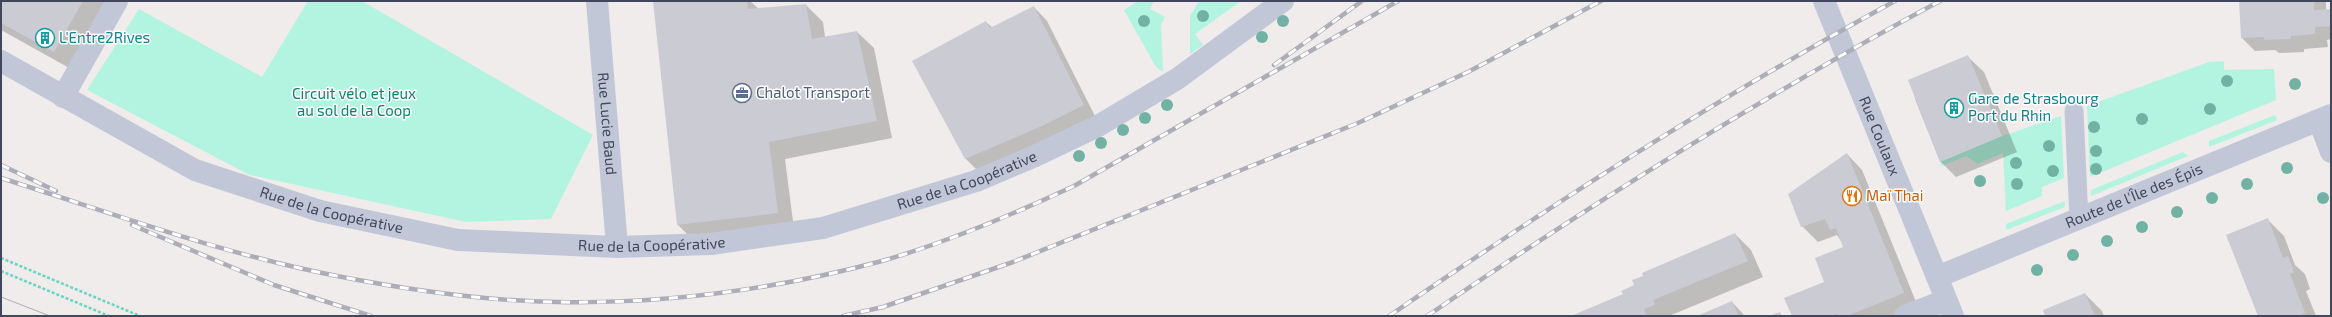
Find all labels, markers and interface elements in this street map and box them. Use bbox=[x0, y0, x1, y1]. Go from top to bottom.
building icon: L'Entre2Rives bbox=[34, 27, 56, 49]
place label: L'Entre2Rives bbox=[59, 28, 150, 46]
street label: Rue Lucie Baud bbox=[595, 72, 621, 175]
office icon: Chalot Transport bbox=[731, 82, 753, 104]
place label: Chalot Transport bbox=[756, 83, 870, 101]
park label: Circuit vélo et jeux au sol de la Coop bbox=[292, 84, 416, 119]
place label: Gare de Strasbourg Port du Rhin bbox=[1968, 89, 2099, 124]
street label: Rue Coulaux bbox=[1856, 93, 1905, 178]
building icon: Gare de Strasbourg Port du Rhin bbox=[1943, 97, 1965, 119]
street label: Rue de la Coopérative bbox=[894, 146, 1039, 213]
street label: Route de l'Île des Épis bbox=[2062, 159, 2205, 231]
street label: Rue de la Coopérative bbox=[258, 182, 405, 236]
restaurant icon: Maï Thai bbox=[1841, 185, 1863, 207]
place label: Maï Thai bbox=[1866, 186, 1924, 204]
street label: Rue de la Coopérative bbox=[578, 232, 726, 255]

